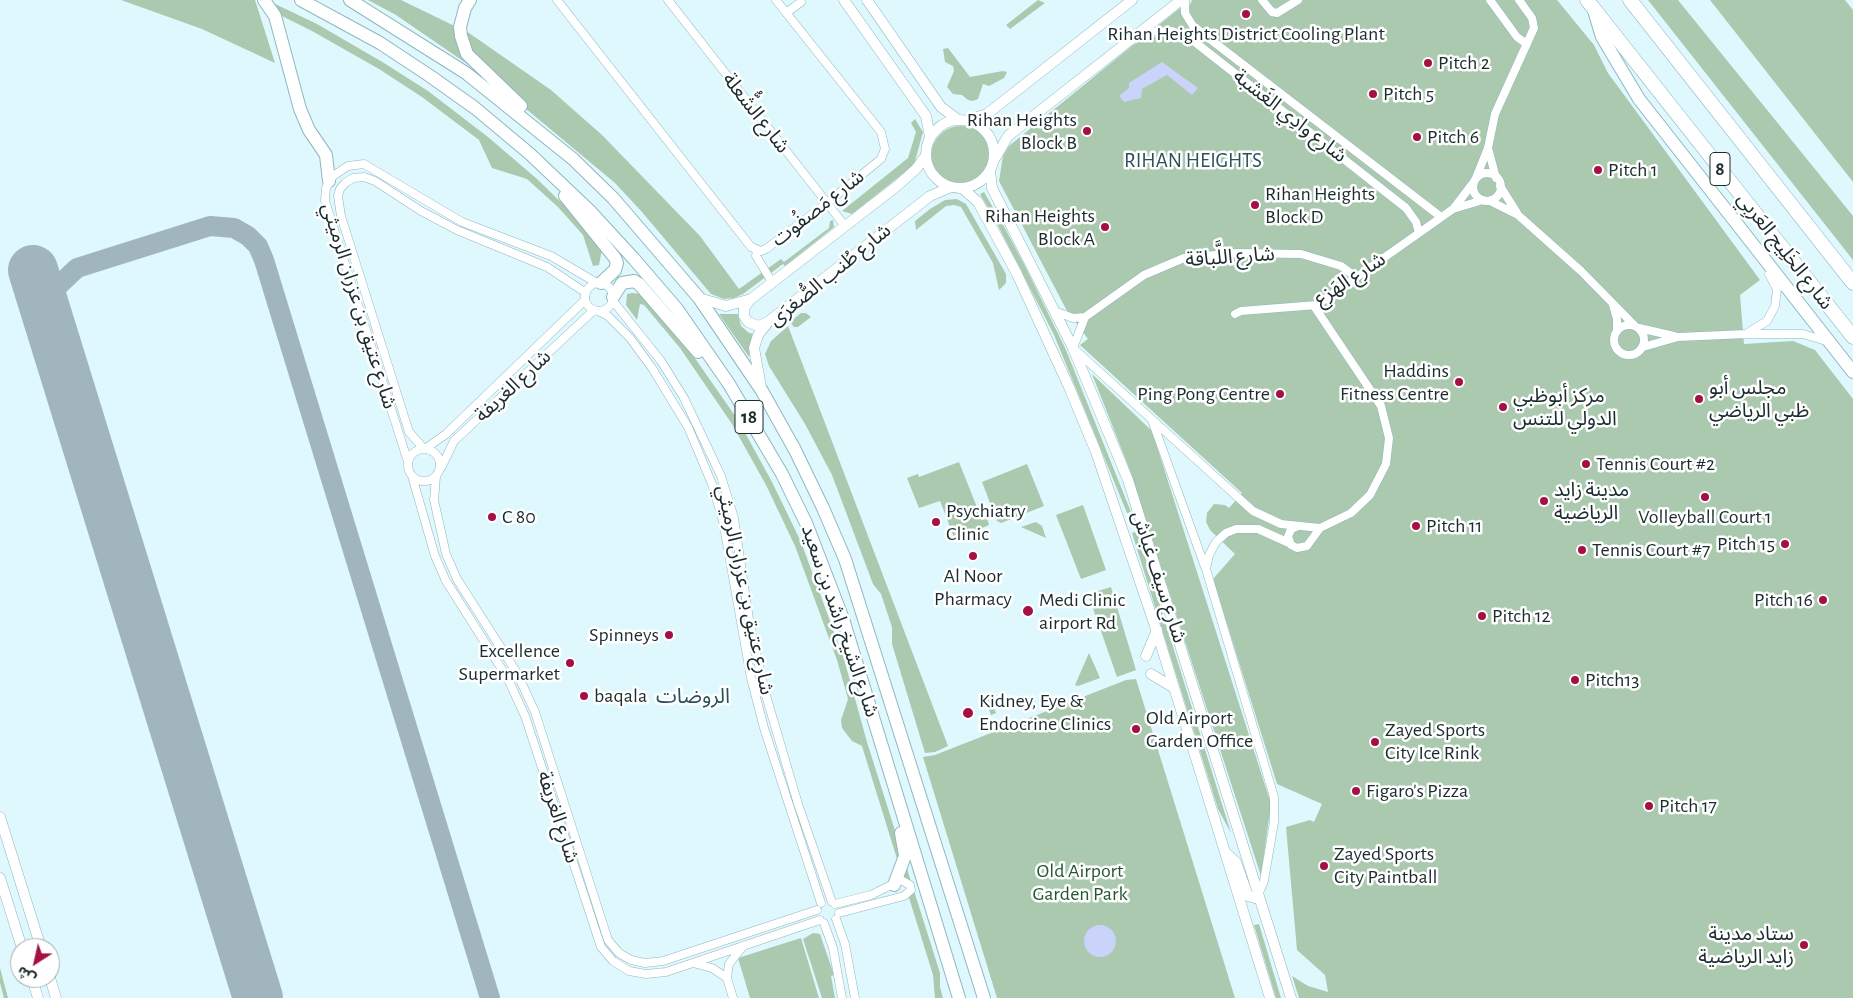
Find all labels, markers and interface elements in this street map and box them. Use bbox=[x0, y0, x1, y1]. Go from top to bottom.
marker: Rihan Heights District Cooling Plant bbox=[1240, 8, 1252, 20]
place label: Rihan Heights District Cooling Plant bbox=[1107, 22, 1385, 46]
place label: Pitch 2 bbox=[1438, 51, 1490, 75]
marker: Pitch 2 bbox=[1422, 57, 1434, 69]
street label: شارع وادِي الغَشبة bbox=[1228, 64, 1352, 168]
street label: شارع الشُّعلة bbox=[717, 68, 795, 158]
place label: Pitch 5 bbox=[1383, 82, 1434, 106]
marker: Pitch 5 bbox=[1367, 88, 1379, 100]
place label: Rihan Heights Block B bbox=[967, 108, 1077, 155]
marker: Rihan Heights Block B bbox=[1081, 125, 1093, 137]
place label: Pitch 6 bbox=[1427, 125, 1479, 149]
marker: Pitch 6 bbox=[1411, 131, 1423, 143]
district label: RIHAN HEIGHTS bbox=[1116, 148, 1270, 174]
road number: 8 bbox=[1710, 152, 1730, 185]
place label: Pitch 1 bbox=[1608, 158, 1658, 182]
street label: شارع مَصفُوت bbox=[767, 164, 869, 252]
marker: Pitch 1 bbox=[1592, 164, 1604, 176]
place label: Rihan Heights Block D bbox=[1265, 182, 1375, 229]
street label: شارع الخَلِيج العَربِي bbox=[1732, 187, 1838, 315]
marker: Rihan Heights Block D bbox=[1249, 199, 1261, 211]
street label: شارع عتيق بن عزران الرميثي bbox=[316, 200, 402, 412]
place label: Rihan Heights Block A bbox=[985, 204, 1095, 251]
street label: شارع طُنب الصُّغرَى bbox=[764, 218, 896, 332]
marker: Rihan Heights Block A bbox=[1099, 221, 1111, 233]
street label: شارع اللَّباقة bbox=[1184, 242, 1276, 272]
street label: شارع الهَزع bbox=[1310, 247, 1390, 311]
street label: شارع الغريفة bbox=[470, 345, 556, 427]
place label: Haddins Fitness Centre bbox=[1340, 359, 1449, 406]
marker: Haddins Fitness Centre bbox=[1453, 376, 1465, 388]
place label: مجلس أبو ظبي الرياضي bbox=[1709, 376, 1809, 423]
place label: Ping Pong Centre bbox=[1137, 382, 1270, 406]
place label: مركز أبوظبي الدولي للتنس bbox=[1513, 384, 1617, 431]
marker: Ping Pong Centre bbox=[1274, 388, 1286, 400]
marker: مجلس أبو ظبي الرياضي bbox=[1693, 393, 1705, 405]
road number: 18 bbox=[735, 401, 763, 434]
marker: مركز أبوظبي الدولي للتنس bbox=[1497, 401, 1509, 413]
place label: Tennis Court #2 bbox=[1596, 452, 1715, 476]
marker: Tennis Court #2 bbox=[1580, 458, 1592, 470]
place label: مدينة زايد الرياضية bbox=[1554, 478, 1629, 525]
street label: شارع عتيق بن عزران الرميثي bbox=[711, 483, 779, 697]
marker: Volleyball Court 1 bbox=[1699, 491, 1711, 503]
marker: مدينة زايد الرياضية bbox=[1538, 495, 1550, 507]
place label: Psychiatry Clinic bbox=[946, 499, 1026, 546]
place label: C 80 bbox=[502, 505, 536, 529]
place label: Volleyball Court 1 bbox=[1638, 505, 1772, 529]
street label: شارع سيف غباش bbox=[1126, 508, 1192, 646]
marker: C 80 bbox=[486, 511, 498, 523]
place label: Pitch 11 bbox=[1426, 514, 1482, 538]
marker: Psychiatry Clinic bbox=[930, 516, 942, 528]
marker: Pitch 11 bbox=[1410, 520, 1422, 532]
street label: شارع الشيخ راشد بن سعيد bbox=[796, 522, 884, 720]
place label: Pitch 15 bbox=[1717, 532, 1775, 556]
place label: Tennis Court #7 bbox=[1592, 538, 1710, 562]
marker: Pitch 15 bbox=[1779, 538, 1791, 550]
marker: Tennis Court #7 bbox=[1576, 544, 1588, 556]
marker: Al Noor Pharmacy bbox=[967, 550, 979, 562]
place label: Al Noor Pharmacy bbox=[934, 564, 1012, 611]
place label: Medi Clinic airport Rd bbox=[1039, 588, 1125, 635]
place label: Pitch 16 bbox=[1754, 588, 1813, 612]
marker: Pitch 16 bbox=[1817, 594, 1829, 606]
marker: Medi Clinic airport Rd bbox=[1021, 604, 1035, 618]
place label: Pitch 12 bbox=[1492, 604, 1551, 628]
marker: Pitch 12 bbox=[1476, 610, 1488, 622]
place label: Spinneys bbox=[589, 623, 659, 647]
marker: Spinneys bbox=[663, 629, 675, 641]
place label: Excellence Supermarket bbox=[459, 639, 560, 686]
marker: Excellence Supermarket bbox=[564, 657, 576, 669]
place label: Pitch13 bbox=[1585, 668, 1640, 692]
marker: Pitch13 bbox=[1569, 674, 1581, 686]
place label: baqala bbox=[594, 684, 647, 708]
district label: الروضات bbox=[656, 684, 730, 710]
place label: Kidney, Eye & Endocrine Clinics bbox=[979, 689, 1111, 736]
marker: baqala bbox=[578, 690, 590, 702]
marker: Kidney, Eye & Endocrine Clinics bbox=[961, 706, 975, 720]
place label: Old Airport Garden Office bbox=[1146, 706, 1253, 753]
place label: Zayed Sports City Ice Rink bbox=[1385, 718, 1485, 765]
marker: Old Airport Garden Office bbox=[1130, 723, 1142, 735]
marker: Zayed Sports City Ice Rink bbox=[1369, 736, 1381, 748]
street label: شارع الغريفة bbox=[532, 768, 584, 866]
place label: Figaro's Pizza bbox=[1366, 779, 1468, 803]
marker: Figaro's Pizza bbox=[1350, 785, 1362, 797]
place label: Pitch 17 bbox=[1659, 794, 1717, 818]
marker: Pitch 17 bbox=[1643, 800, 1655, 812]
place label: Zayed Sports City Paintball bbox=[1334, 842, 1438, 889]
park label: Old Airport Garden Park bbox=[1033, 859, 1127, 906]
marker: Zayed Sports City Paintball bbox=[1318, 860, 1330, 872]
place label: ستاد مدينة زايد الرياضية bbox=[1698, 922, 1794, 969]
north arrow bbox=[10, 938, 60, 988]
marker: ستاد مدينة زايد الرياضية bbox=[1798, 939, 1810, 951]
text: ش bbox=[15, 963, 39, 986]

